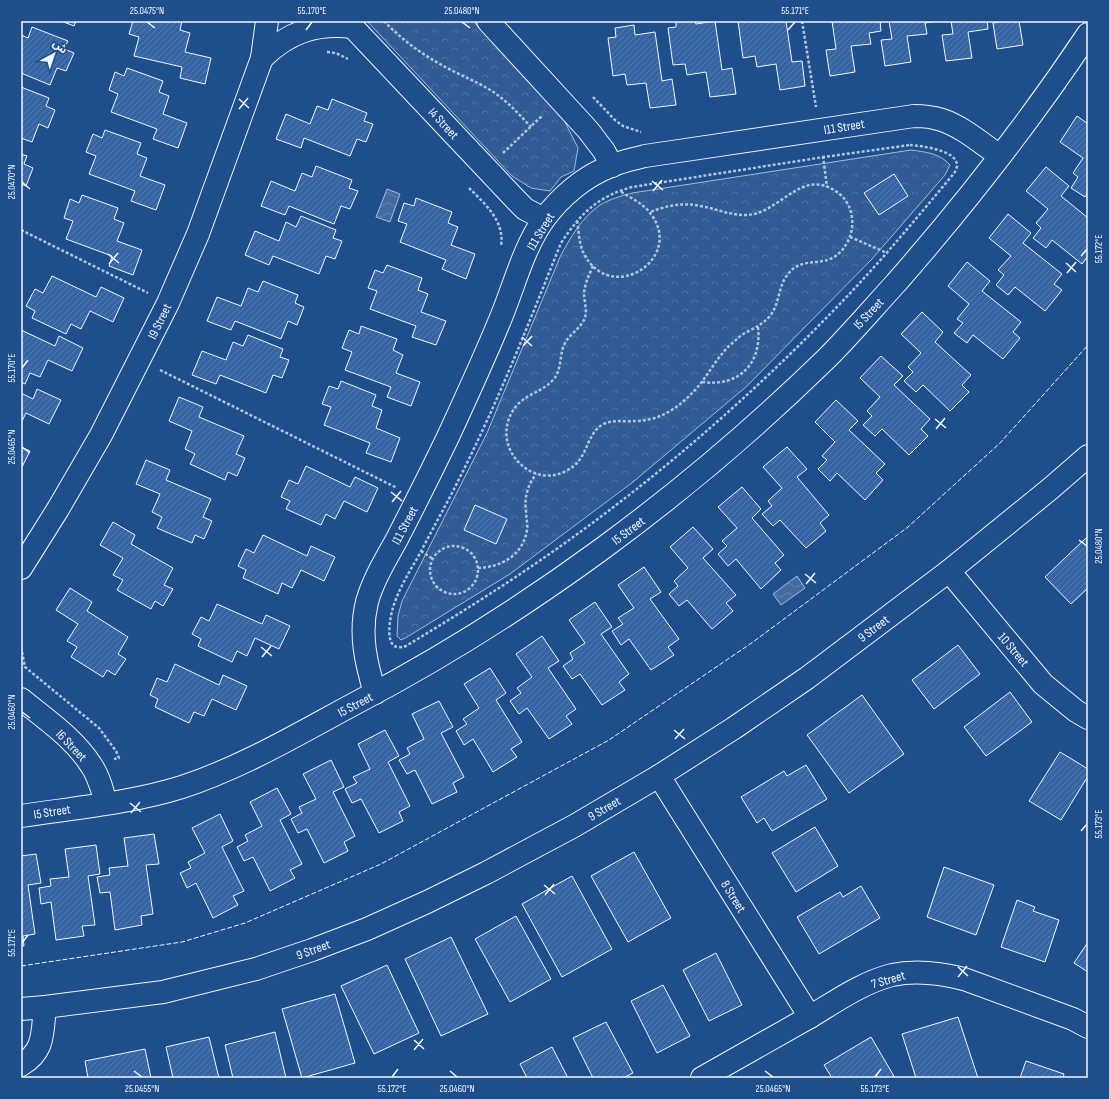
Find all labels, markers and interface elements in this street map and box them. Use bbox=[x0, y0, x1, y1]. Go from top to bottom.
text: 25.0475°N bbox=[130, 5, 164, 17]
text: 55.170°E bbox=[298, 5, 327, 17]
text: 25.0480°N bbox=[444, 5, 480, 17]
text: 55.171°E bbox=[781, 5, 809, 17]
north arrow bbox=[34, 34, 74, 74]
text: ش bbox=[50, 37, 70, 57]
street label: I4 Street bbox=[425, 104, 462, 143]
street label: I11 Street bbox=[823, 116, 866, 138]
text: 25.0470°N bbox=[6, 165, 18, 199]
street label: I11 Street bbox=[523, 210, 558, 253]
text: 55.172°E bbox=[1093, 235, 1105, 263]
street label: I5 Street bbox=[850, 295, 887, 333]
street label: I9 Street bbox=[144, 301, 175, 342]
text: 55.170°E bbox=[6, 354, 18, 383]
text: 25.0465°N bbox=[6, 430, 18, 464]
street label: I11 Street bbox=[388, 503, 422, 547]
street label: I5 Street bbox=[609, 513, 648, 548]
text: 25.0480°N bbox=[1093, 528, 1105, 564]
street label: 9 Street bbox=[855, 612, 893, 646]
street label: 10 Street bbox=[994, 629, 1032, 670]
street label: I5 Street bbox=[335, 689, 376, 721]
text: 25.0460°N bbox=[6, 694, 18, 730]
street label: I6 Street bbox=[52, 727, 90, 765]
street label: 9 Street bbox=[585, 793, 624, 825]
street label: I5 Street bbox=[32, 801, 72, 823]
text: 55.173°E bbox=[1093, 810, 1105, 838]
street label: 8 Street bbox=[717, 877, 749, 916]
text: 55.171°E bbox=[6, 929, 18, 957]
street label: 9 Street bbox=[294, 936, 333, 963]
street label: 7 Street bbox=[869, 967, 907, 992]
text: 25.0455°N bbox=[125, 1083, 159, 1095]
text: 55.172°E bbox=[378, 1083, 406, 1095]
text: 25.0460°N bbox=[439, 1083, 475, 1095]
text: 25.0465°N bbox=[756, 1083, 790, 1095]
text: 55.173°E bbox=[861, 1083, 889, 1095]

